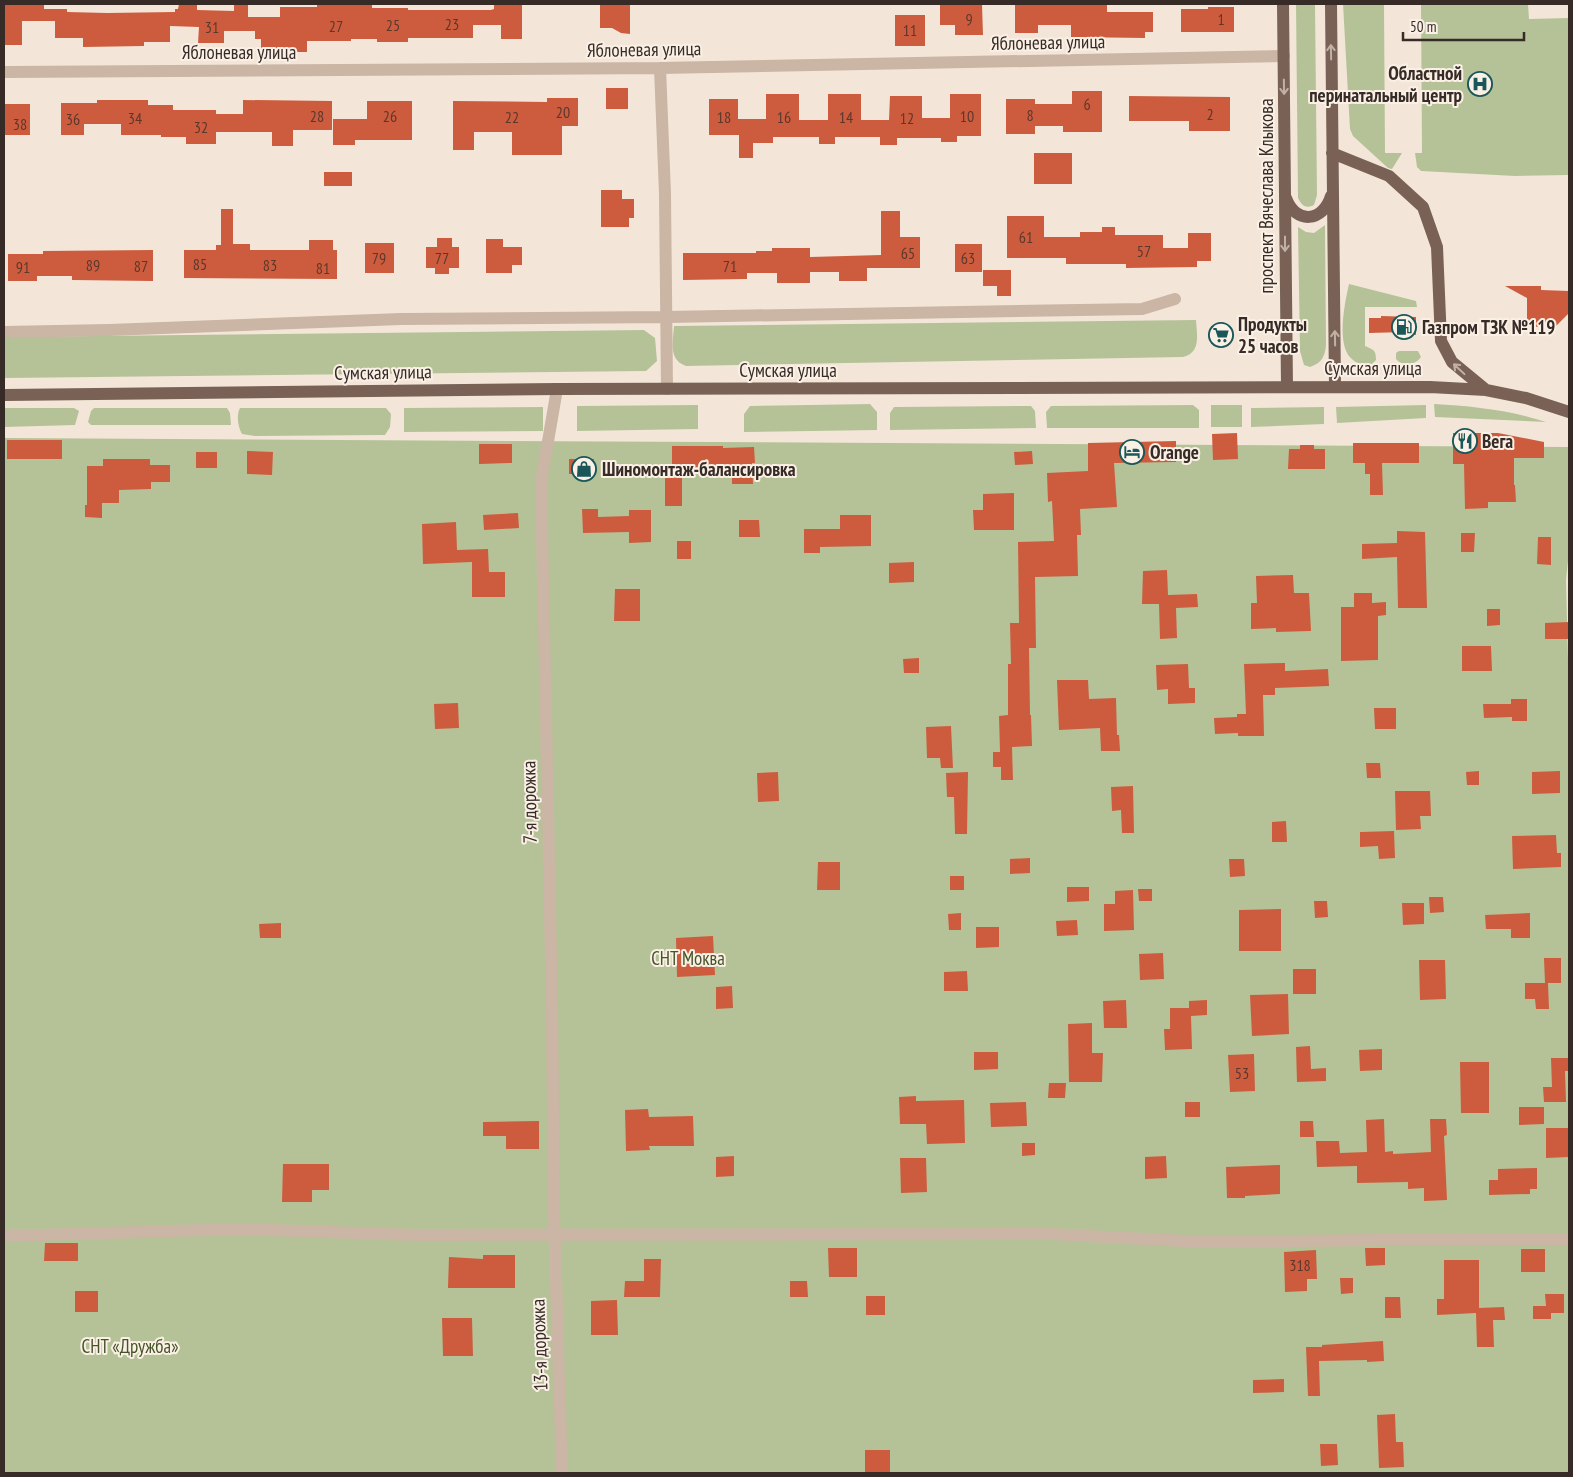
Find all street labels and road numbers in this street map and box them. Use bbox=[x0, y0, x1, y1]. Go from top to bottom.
street label: Яблоневая улица bbox=[991, 29, 1105, 55]
street label: Яблоневая улица bbox=[587, 36, 701, 62]
street label: Яблоневая улица bbox=[182, 40, 296, 64]
street label: проспект Вячеслава Клыкова bbox=[1254, 98, 1278, 294]
street label: Сумская улица bbox=[1324, 356, 1422, 380]
street label: Сумская улица bbox=[739, 358, 837, 382]
street label: Сумская улица bbox=[334, 359, 432, 385]
street label: 7-я дорожка bbox=[516, 761, 542, 843]
street label: 13-я дорожка bbox=[525, 1299, 553, 1391]

